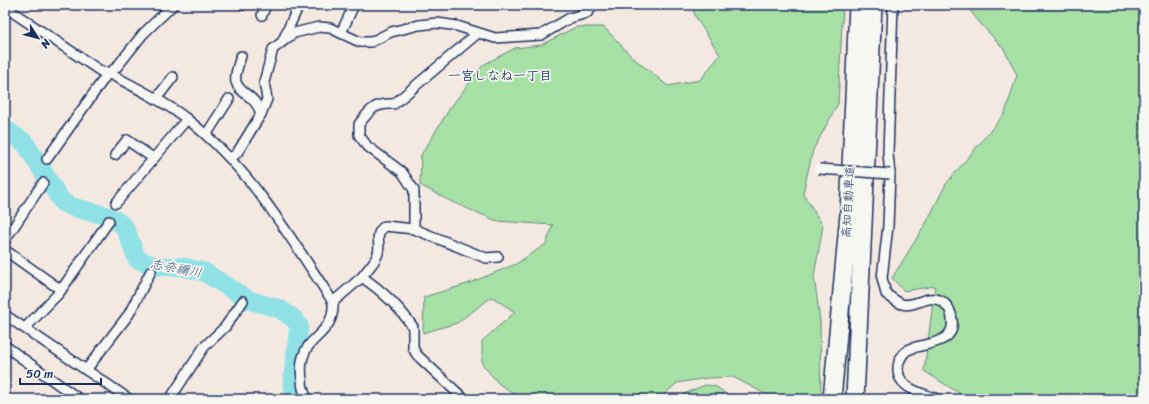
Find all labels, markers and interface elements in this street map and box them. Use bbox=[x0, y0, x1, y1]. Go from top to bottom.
north arrow bbox=[18, 18, 58, 58]
text: N bbox=[36, 34, 56, 53]
district label: 一宮しなね一丁目 bbox=[448, 64, 552, 87]
street label: 高知自動車道 bbox=[835, 165, 861, 239]
water label: 志奈禰川 bbox=[148, 252, 204, 284]
scale bar bbox=[20, 360, 101, 386]
text: 50 m bbox=[26, 363, 53, 385]

